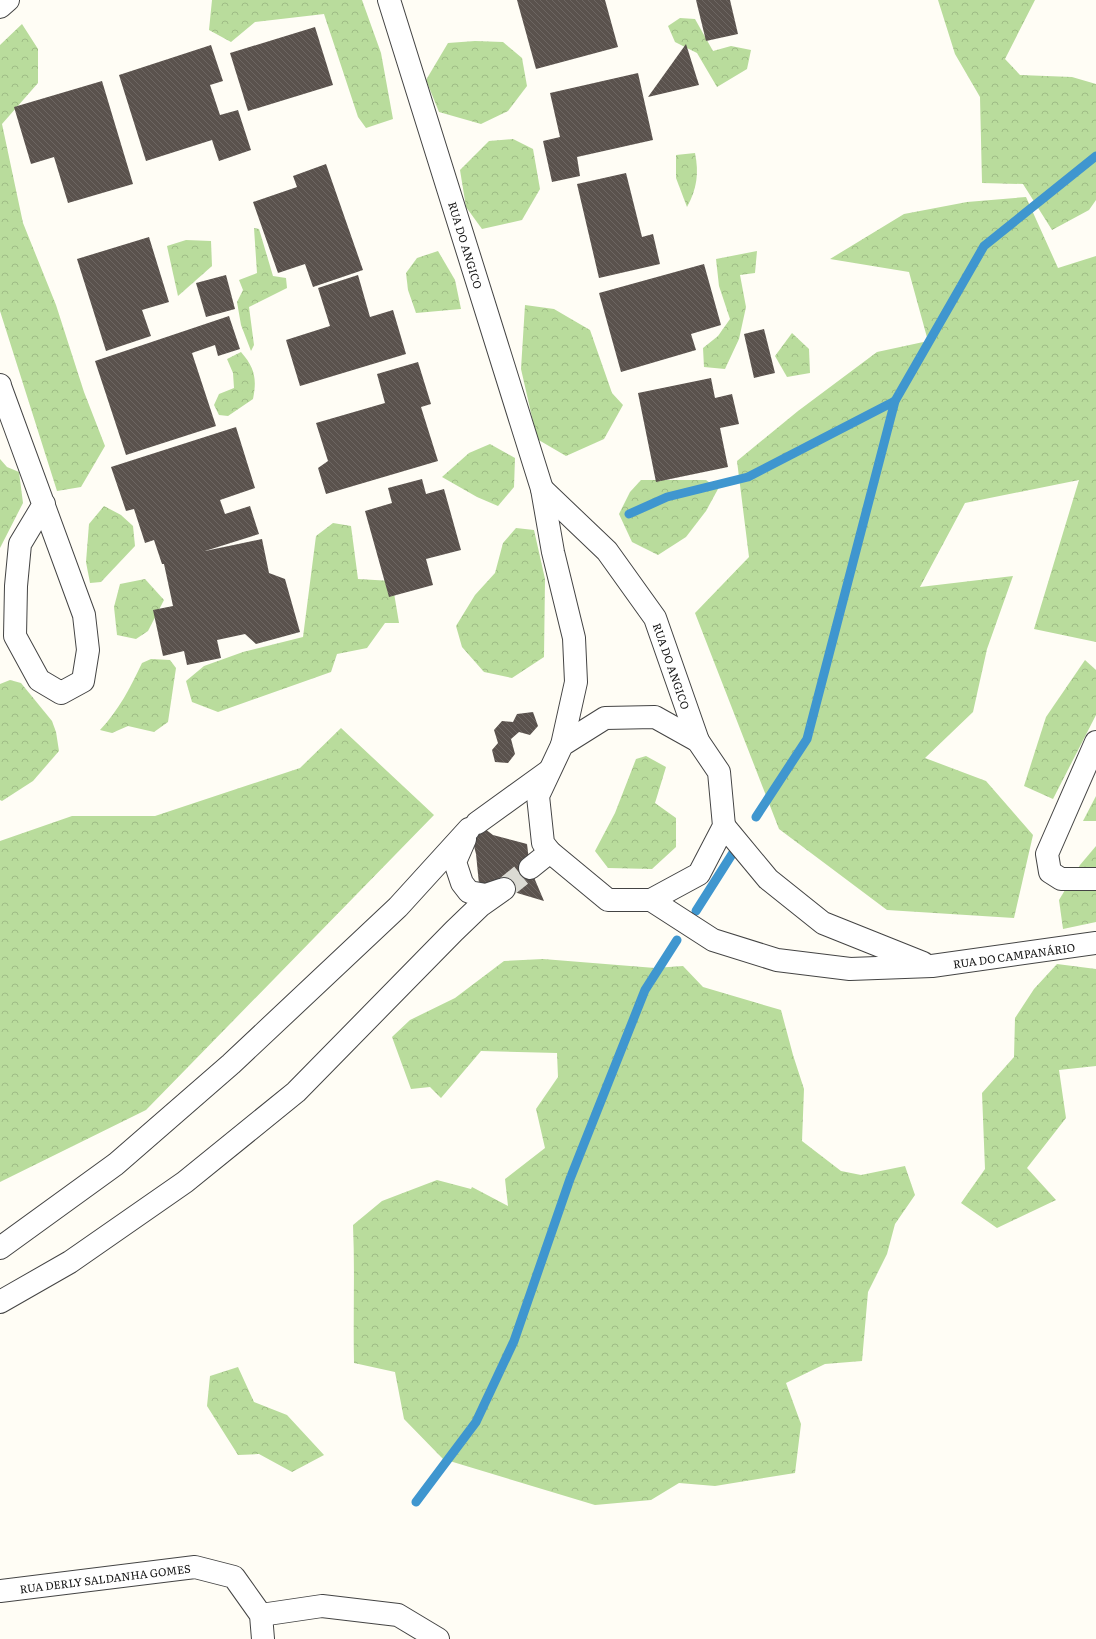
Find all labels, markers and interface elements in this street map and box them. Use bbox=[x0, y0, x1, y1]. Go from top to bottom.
street label: RUA DO ANGICO bbox=[445, 199, 487, 291]
street label: RUA DO ANGICO bbox=[650, 621, 694, 711]
street label: RUA DO CAMPANÁRIO bbox=[952, 939, 1076, 971]
street label: RUA DERLY SALDANHA GOMES bbox=[19, 1560, 191, 1596]

